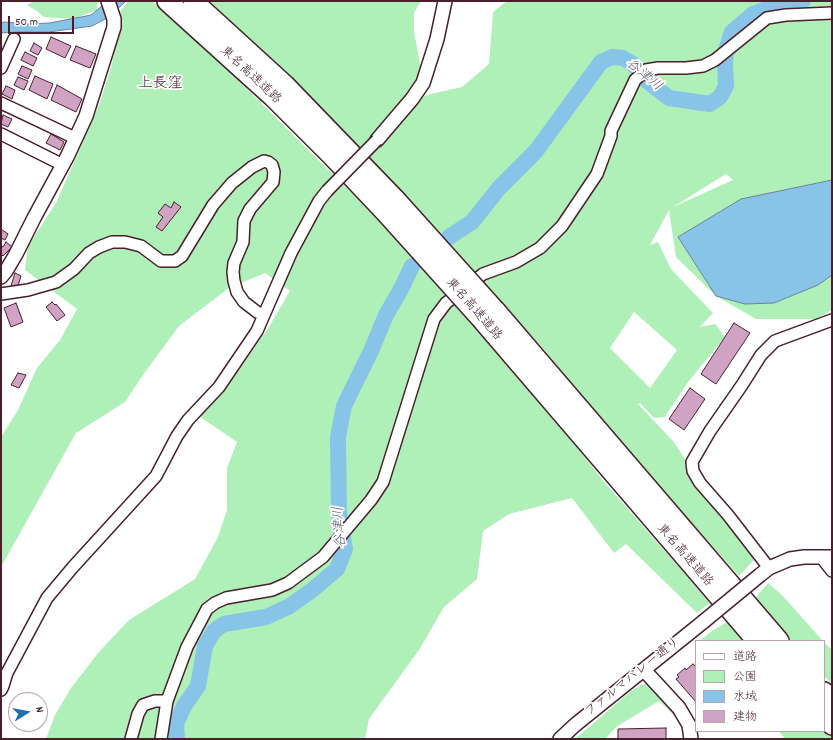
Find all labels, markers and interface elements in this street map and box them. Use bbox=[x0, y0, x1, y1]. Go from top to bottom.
scale bar bbox=[10, 8, 76, 34]
text: 50 m bbox=[15, 14, 38, 31]
street label: 東名高速道路 bbox=[216, 44, 284, 108]
water label: 谷津川 bbox=[622, 56, 664, 96]
district label: 上長窪 bbox=[138, 76, 182, 94]
street label: 東名高速道路 bbox=[442, 275, 504, 345]
water label: 谷津川 bbox=[331, 505, 351, 549]
street label: 東名高速道路 bbox=[653, 521, 715, 591]
street label: ファルマバレー通り bbox=[582, 635, 684, 721]
legend bbox=[695, 640, 825, 732]
text: 道路 bbox=[733, 649, 757, 666]
text: 公園 bbox=[733, 669, 757, 686]
text: 水域 bbox=[733, 689, 757, 706]
north arrow bbox=[8, 692, 48, 732]
text: N bbox=[30, 706, 47, 714]
text: 建物 bbox=[733, 709, 757, 726]

